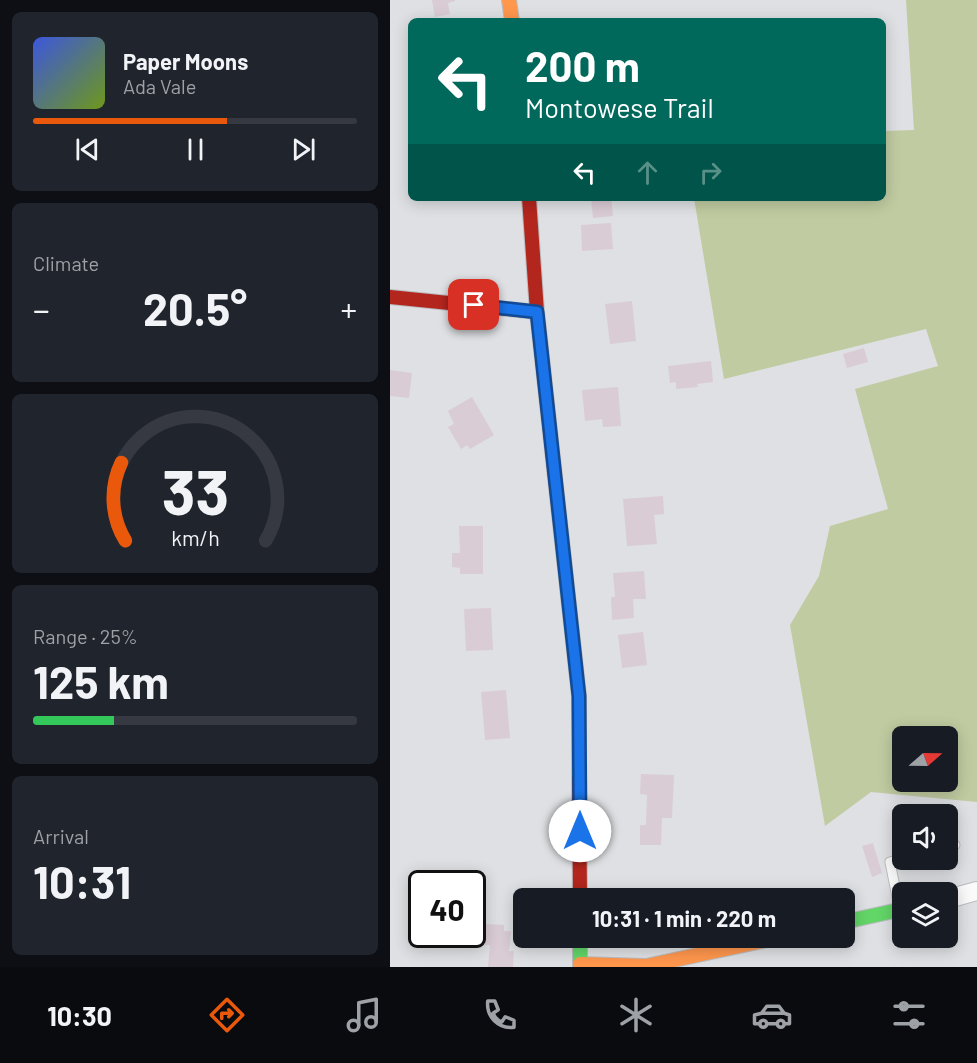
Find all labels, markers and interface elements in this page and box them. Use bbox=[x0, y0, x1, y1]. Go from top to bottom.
text: 200 m bbox=[525, 40, 640, 90]
icon: left bbox=[426, 42, 504, 120]
text: Paper Moons bbox=[123, 48, 248, 74]
text: Ada Vale bbox=[123, 74, 196, 98]
text: Montowese Trail bbox=[525, 91, 714, 123]
icon: previous bbox=[71, 133, 104, 166]
icon: pause bbox=[179, 133, 212, 166]
icon: next bbox=[287, 133, 320, 166]
icon: left bbox=[568, 156, 601, 189]
icon: ahead bbox=[631, 156, 664, 189]
icon: right bbox=[694, 156, 727, 189]
text: Climate bbox=[33, 251, 99, 275]
pin bbox=[448, 279, 499, 330]
text: 20.5° bbox=[143, 281, 247, 335]
icon: arrive bbox=[457, 288, 490, 321]
text: − bbox=[33, 289, 50, 329]
text: + bbox=[341, 289, 357, 329]
text: 33 bbox=[161, 453, 229, 527]
text: km/h bbox=[171, 525, 219, 550]
text: Range · 25% bbox=[33, 624, 138, 648]
text: 125 km bbox=[33, 654, 169, 708]
north arrow bbox=[892, 726, 958, 792]
map controls bbox=[892, 726, 958, 948]
position arrow bbox=[548, 799, 612, 863]
button: sound bbox=[892, 804, 958, 870]
text: Arrival bbox=[33, 824, 89, 848]
text: 10:31 bbox=[33, 854, 131, 908]
speed limit sign: 40 bbox=[408, 870, 486, 948]
button: layers bbox=[892, 882, 958, 948]
text: 10:31 · 1 min · 220 m bbox=[592, 905, 776, 931]
icon: directions bbox=[206, 994, 248, 1036]
icon: music bbox=[343, 994, 385, 1036]
icon: phone bbox=[479, 994, 521, 1036]
icon: climate bbox=[615, 994, 657, 1036]
icon: car bbox=[751, 994, 793, 1036]
icon: filters bbox=[888, 994, 930, 1036]
text: 10:30 bbox=[47, 999, 112, 1031]

